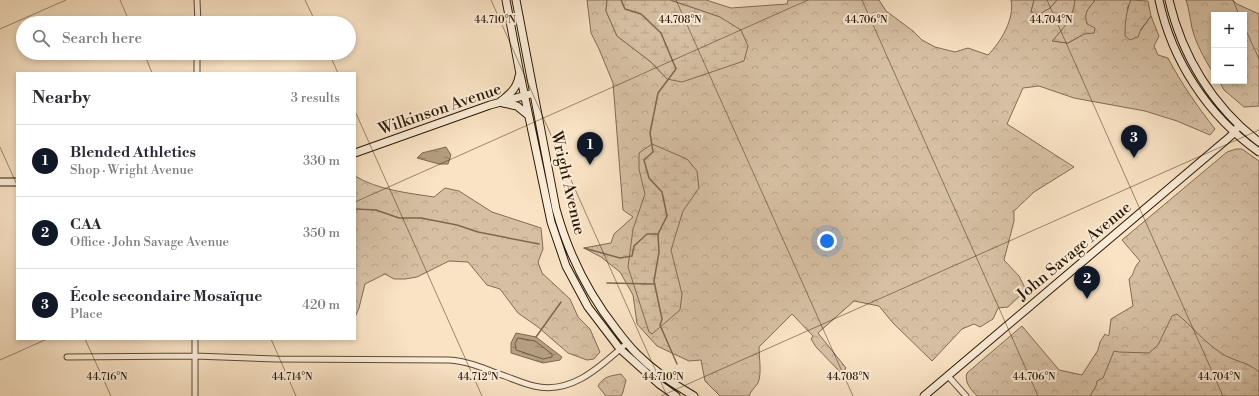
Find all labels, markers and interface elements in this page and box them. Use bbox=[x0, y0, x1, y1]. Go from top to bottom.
map controls bbox=[1211, 12, 1247, 84]
button: + bbox=[1211, 12, 1247, 48]
text: 44.710°N bbox=[474, 14, 516, 26]
text: 44.708°N bbox=[659, 14, 702, 26]
text: 44.706°N bbox=[845, 14, 888, 26]
text: 44.704°N bbox=[1030, 14, 1073, 26]
search box bbox=[16, 16, 356, 60]
icon: search bbox=[30, 27, 52, 49]
text: Search here bbox=[62, 29, 142, 48]
button: − bbox=[1211, 48, 1247, 84]
street label: Wilkinson Avenue bbox=[375, 79, 504, 140]
text: Nearby bbox=[32, 87, 91, 109]
text: 3 results bbox=[291, 90, 340, 106]
pin: 3 bbox=[1121, 125, 1147, 158]
street label: Wright Avenue bbox=[546, 128, 590, 237]
pin: 1 bbox=[577, 132, 603, 165]
text: Blended Athletics bbox=[70, 143, 196, 162]
text: 1 bbox=[42, 153, 48, 169]
text: 330 m bbox=[303, 153, 340, 169]
text: Shop · Wright Avenue bbox=[70, 162, 194, 178]
street label: John Savage Avenue bbox=[1012, 197, 1135, 305]
text: CAA bbox=[70, 215, 101, 234]
text: 2 bbox=[41, 225, 49, 241]
text: 350 m bbox=[303, 225, 340, 241]
your location bbox=[817, 231, 837, 251]
text: Office · John Savage Avenue bbox=[70, 234, 229, 250]
pin: 2 bbox=[1074, 266, 1100, 299]
text: École secondaire Mosaïque bbox=[70, 287, 262, 306]
text: 3 bbox=[41, 297, 49, 313]
text: 420 m bbox=[302, 297, 340, 313]
text: Place bbox=[70, 306, 102, 322]
text: 44.716°N bbox=[87, 371, 128, 383]
text: 44.714°N bbox=[272, 371, 313, 383]
text: 44.712°N bbox=[457, 371, 499, 383]
text: 44.710°N bbox=[642, 371, 684, 383]
text: 44.708°N bbox=[827, 371, 870, 383]
text: 44.706°N bbox=[1013, 371, 1056, 383]
text: 44.704°N bbox=[1198, 371, 1241, 383]

